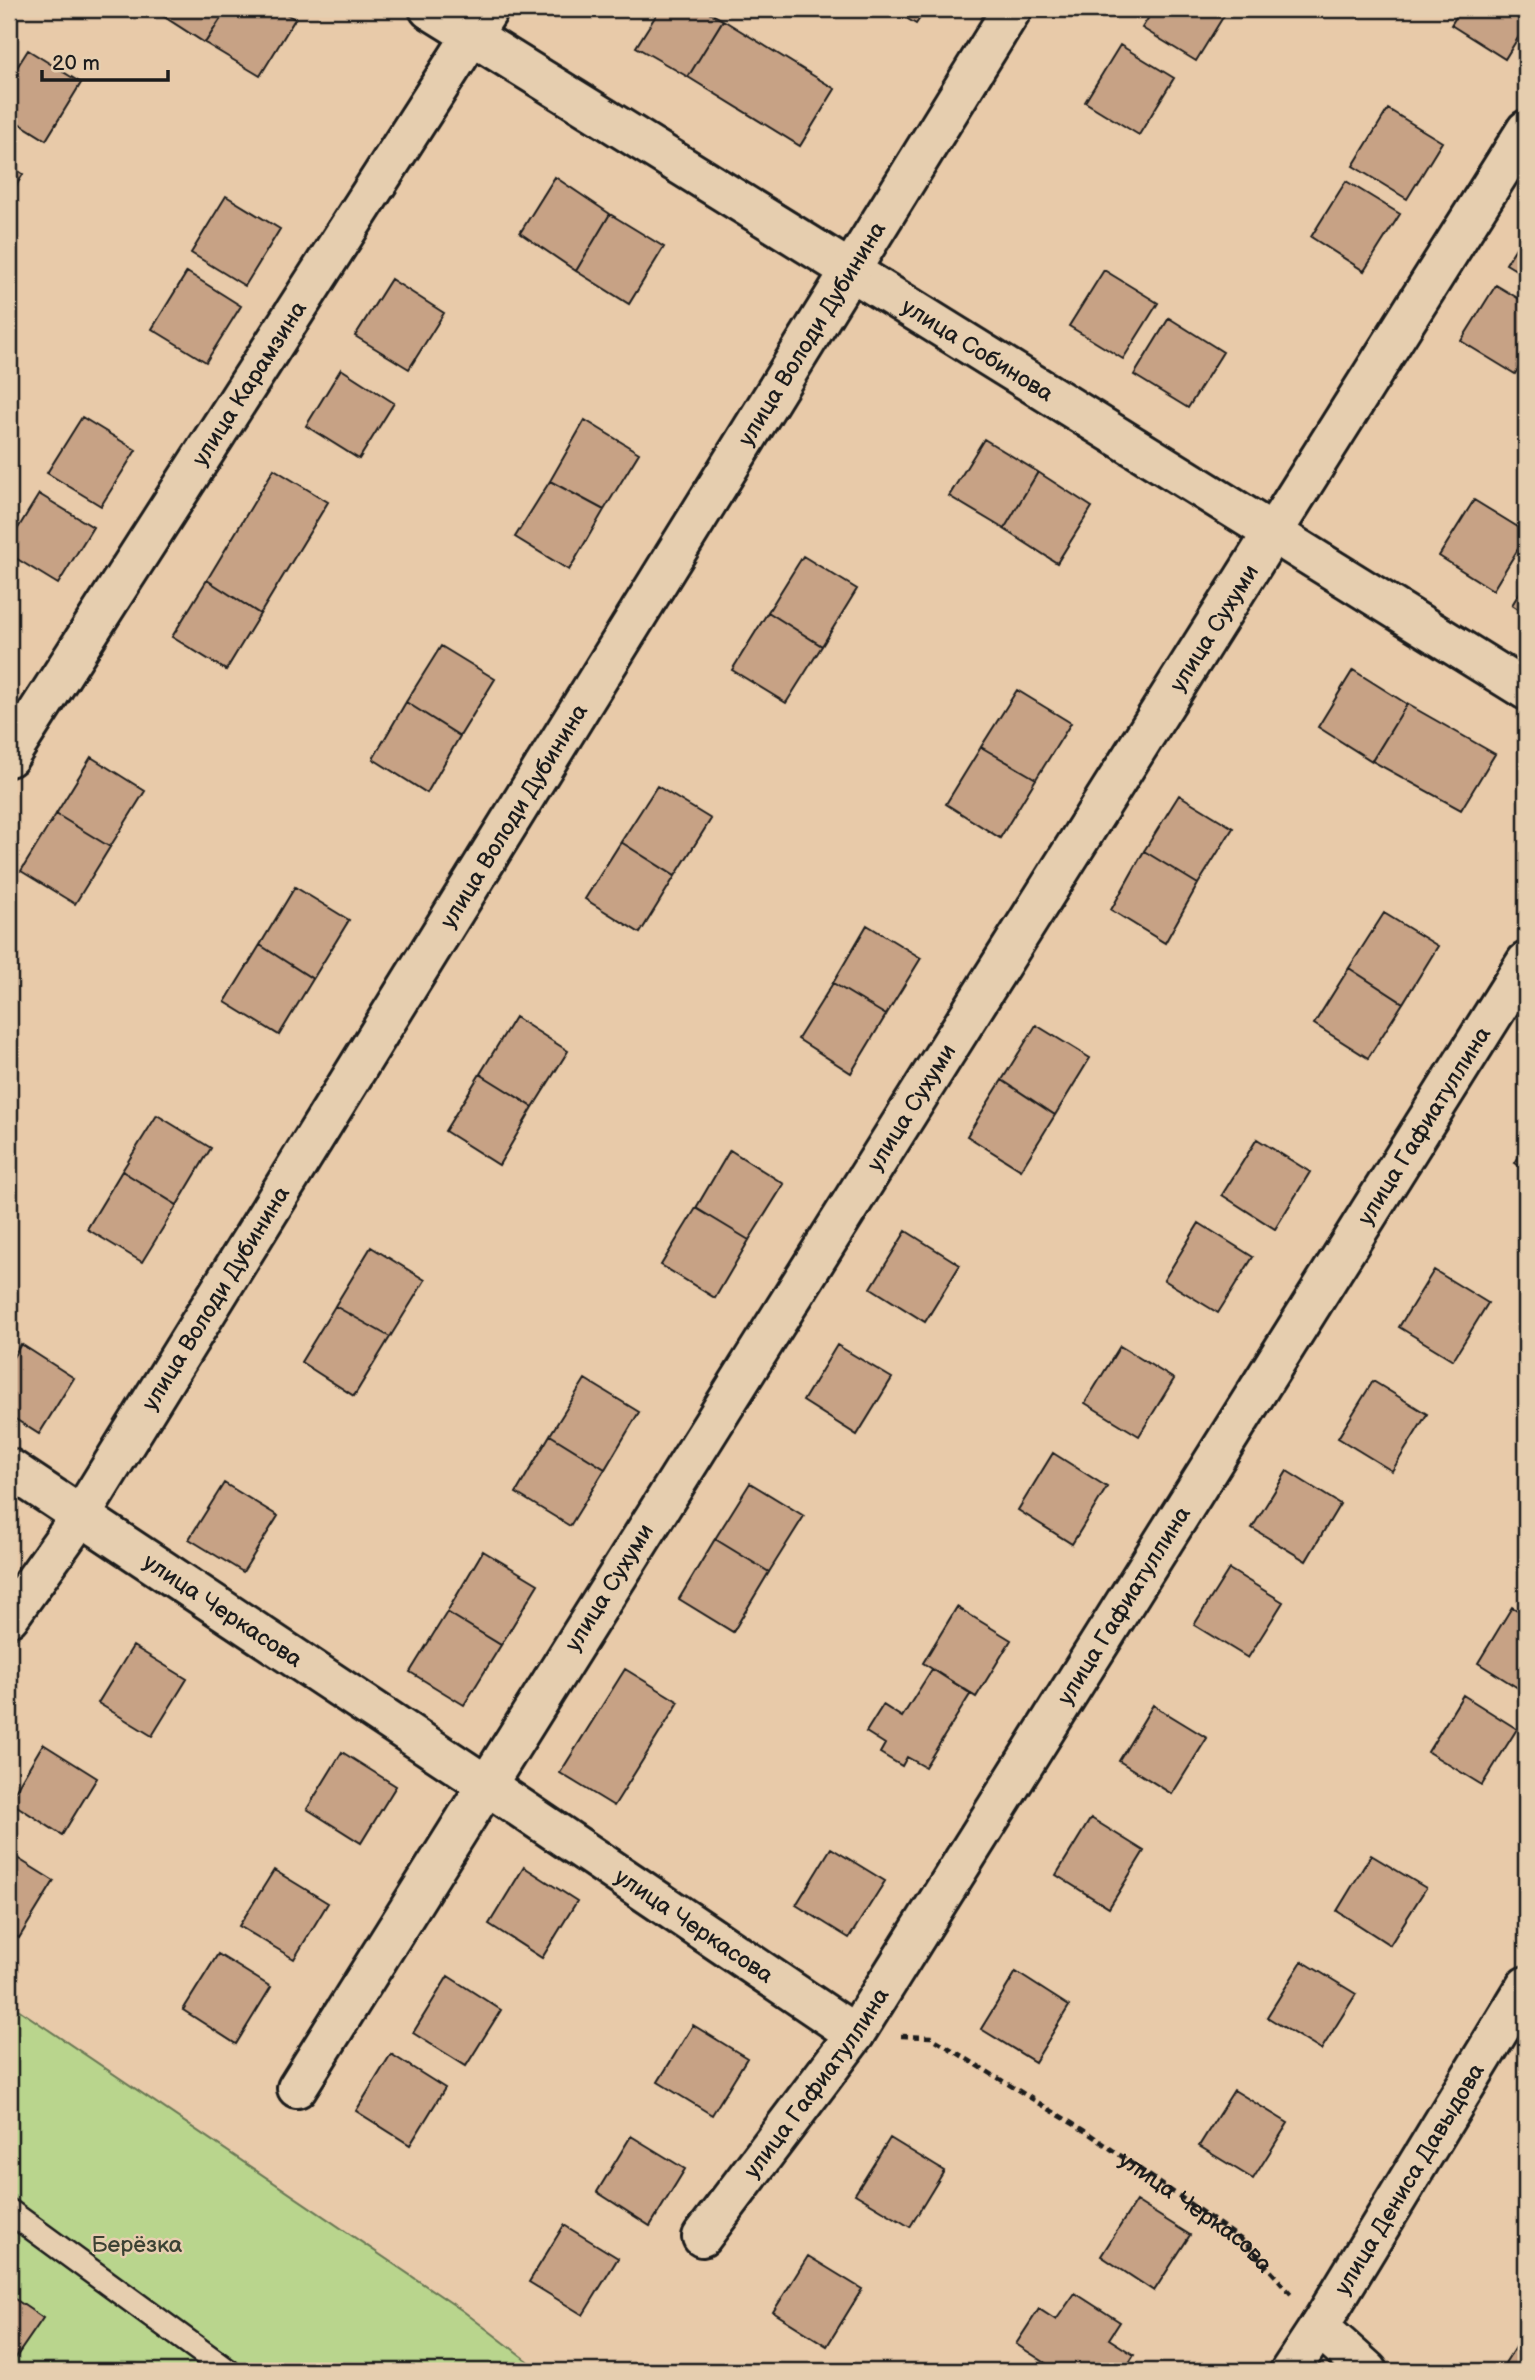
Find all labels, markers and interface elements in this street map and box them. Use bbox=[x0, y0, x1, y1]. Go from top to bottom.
scale bar bbox=[42, 38, 168, 82]
text: 20 m bbox=[52, 51, 100, 76]
street label: улица Володи Дубинина bbox=[732, 216, 892, 451]
street label: улица Собинова bbox=[896, 293, 1059, 408]
street label: улица Карамзина bbox=[186, 296, 313, 472]
street label: улица Сухуми bbox=[1164, 560, 1265, 697]
street label: улица Володи Дубинина bbox=[434, 699, 594, 934]
street label: улица Гафиатуллина bbox=[1352, 1021, 1497, 1230]
street label: улица Сухуми bbox=[861, 1039, 962, 1177]
street label: улица Володи Дубинина bbox=[136, 1181, 296, 1416]
street label: улица Гафиатуллина bbox=[1052, 1501, 1197, 1710]
street label: улица Сухуми bbox=[559, 1519, 660, 1657]
street label: улица Черкасова bbox=[138, 1548, 308, 1674]
street label: улица Черкасова bbox=[609, 1863, 779, 1990]
street label: улица Гафиатуллина bbox=[738, 1982, 896, 2184]
street label: улица Дениса Давыдова bbox=[1329, 2058, 1491, 2300]
street label: улица Черкасова bbox=[1113, 2146, 1279, 2279]
park label: Берёзка bbox=[92, 2231, 183, 2259]

